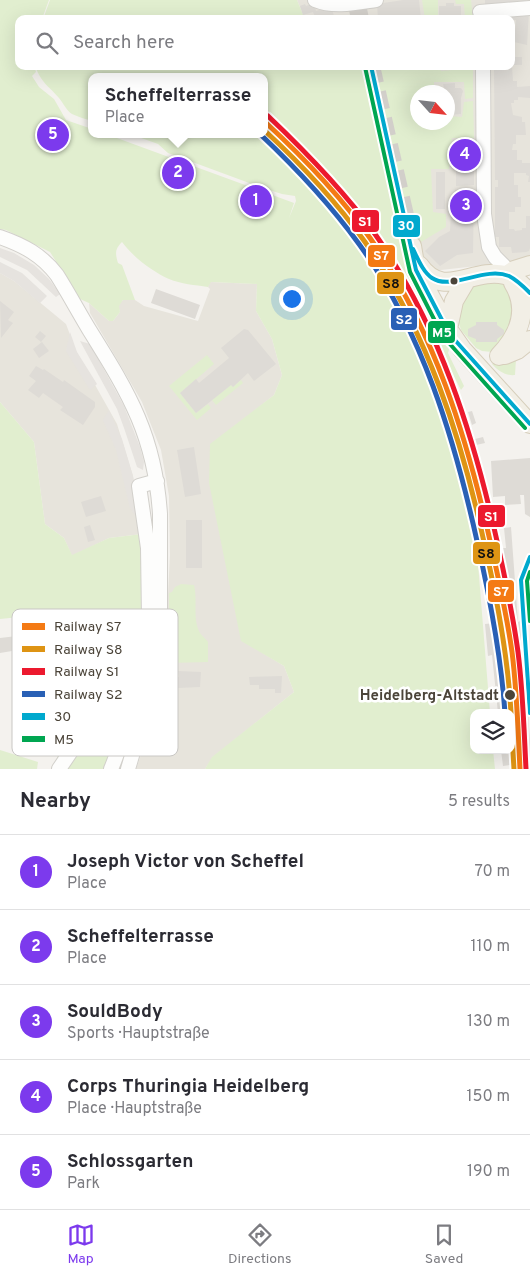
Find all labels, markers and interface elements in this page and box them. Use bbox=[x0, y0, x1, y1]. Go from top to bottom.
search box bbox=[15, 15, 515, 70]
icon: search bbox=[33, 29, 61, 57]
text: Search here bbox=[73, 31, 175, 55]
popup bbox=[88, 73, 268, 138]
text: Scheffelterrasse bbox=[105, 84, 251, 108]
north arrow bbox=[410, 85, 455, 130]
text: Place bbox=[105, 108, 144, 128]
pin: 5 bbox=[37, 116, 69, 154]
pin: 4 bbox=[449, 136, 481, 174]
pin: 2 bbox=[162, 154, 194, 192]
pin: 1 bbox=[240, 182, 272, 220]
pin: 3 bbox=[450, 187, 482, 225]
line badge: S1 bbox=[351, 209, 380, 233]
text: S1 bbox=[358, 214, 372, 231]
line badge: 30 bbox=[392, 214, 421, 238]
text: 30 bbox=[397, 218, 415, 235]
line badge: S7 bbox=[367, 244, 396, 268]
text: S7 bbox=[373, 248, 389, 265]
line badge: S8 bbox=[376, 271, 405, 295]
text: S8 bbox=[382, 276, 400, 293]
unlabelled marker bbox=[449, 276, 459, 286]
your location bbox=[279, 286, 305, 312]
line badge: S2 bbox=[390, 307, 418, 331]
text: S2 bbox=[395, 312, 413, 329]
line badge: M5 bbox=[427, 320, 456, 344]
text: M5 bbox=[432, 325, 452, 342]
line badge: S1 bbox=[477, 504, 506, 528]
text: S1 bbox=[484, 509, 498, 526]
line badge: S8 bbox=[472, 541, 501, 565]
text: S8 bbox=[477, 546, 495, 563]
line badge: S7 bbox=[487, 579, 515, 603]
text: S7 bbox=[493, 584, 509, 601]
legend bbox=[12, 609, 178, 756]
text: Railway S7 bbox=[54, 619, 121, 636]
text: Railway S8 bbox=[54, 642, 123, 659]
text: Railway S1 bbox=[54, 664, 119, 681]
text: Railway S2 bbox=[54, 687, 123, 704]
place label: Heidelberg-Altstadt bbox=[360, 687, 499, 706]
marker: Heidelberg-Altstadt bbox=[503, 688, 517, 702]
text: 30 bbox=[54, 709, 71, 726]
map controls bbox=[470, 709, 515, 754]
button: layers bbox=[470, 709, 515, 754]
text: M5 bbox=[54, 732, 74, 749]
text: Nearby bbox=[20, 788, 91, 815]
text: 5 results bbox=[448, 792, 510, 812]
text: Joseph Victor von Scheffel bbox=[67, 850, 304, 874]
text: 1 bbox=[33, 862, 39, 882]
text: 70 m bbox=[475, 862, 510, 882]
text: Place bbox=[67, 874, 107, 894]
text: Scheffelterrasse bbox=[67, 925, 214, 949]
text: 2 bbox=[31, 937, 41, 957]
text: 110 m bbox=[470, 937, 510, 957]
text: Place bbox=[67, 949, 107, 969]
text: SouldBody bbox=[67, 1000, 163, 1024]
text: 3 bbox=[31, 1012, 41, 1032]
text: 130 m bbox=[467, 1012, 510, 1032]
text: Sports · Hauptstraße bbox=[67, 1024, 210, 1044]
text: Corps Thuringia Heidelberg bbox=[67, 1075, 309, 1099]
text: 4 bbox=[31, 1087, 41, 1107]
text: 150 m bbox=[467, 1087, 510, 1107]
text: Place · Hauptstraße bbox=[67, 1099, 202, 1119]
text: Schlossgarten bbox=[67, 1150, 193, 1174]
text: 5 bbox=[31, 1162, 41, 1182]
text: 190 m bbox=[467, 1162, 510, 1182]
text: Park bbox=[67, 1174, 100, 1194]
tab: Map bbox=[67, 1221, 95, 1268]
tab: Directions bbox=[228, 1221, 292, 1268]
tab: Saved bbox=[425, 1221, 463, 1268]

